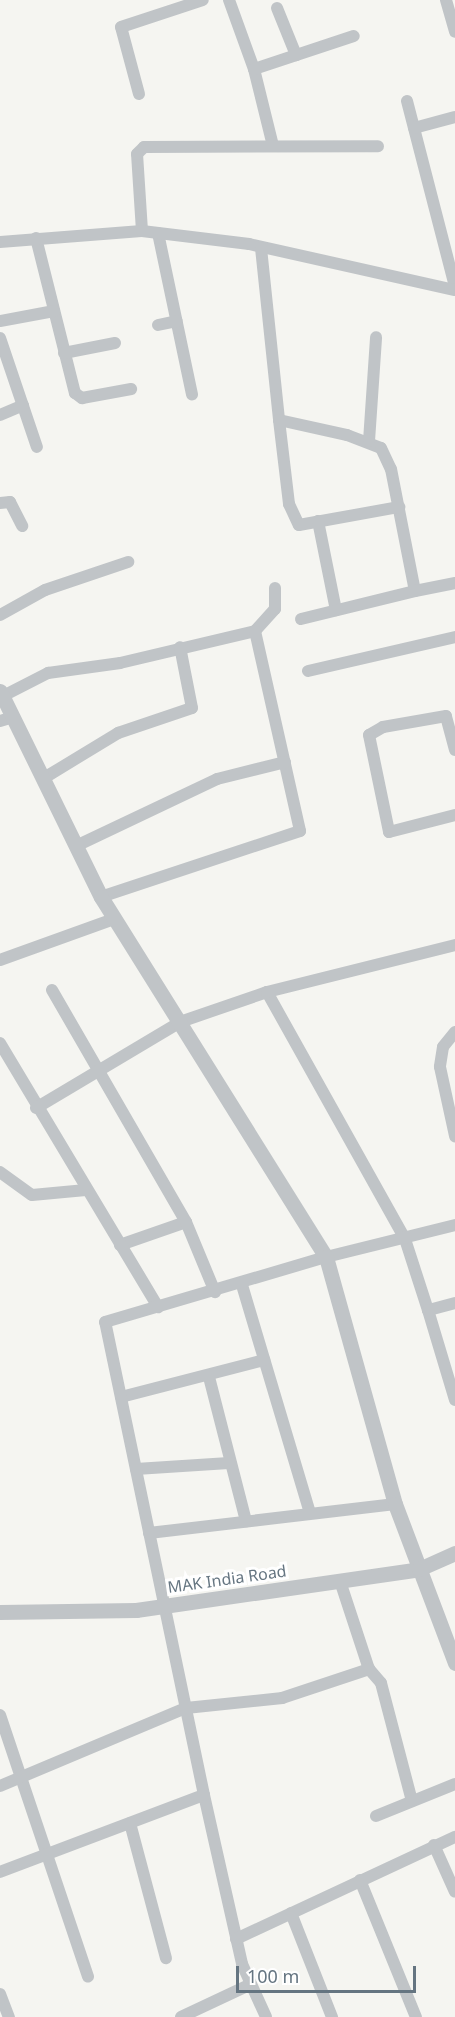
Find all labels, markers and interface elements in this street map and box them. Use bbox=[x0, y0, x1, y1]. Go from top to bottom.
street label: MAK India Road bbox=[166, 1561, 288, 1597]
scale bar bbox=[239, 1954, 419, 1992]
text: 100 m bbox=[247, 1964, 299, 1988]

